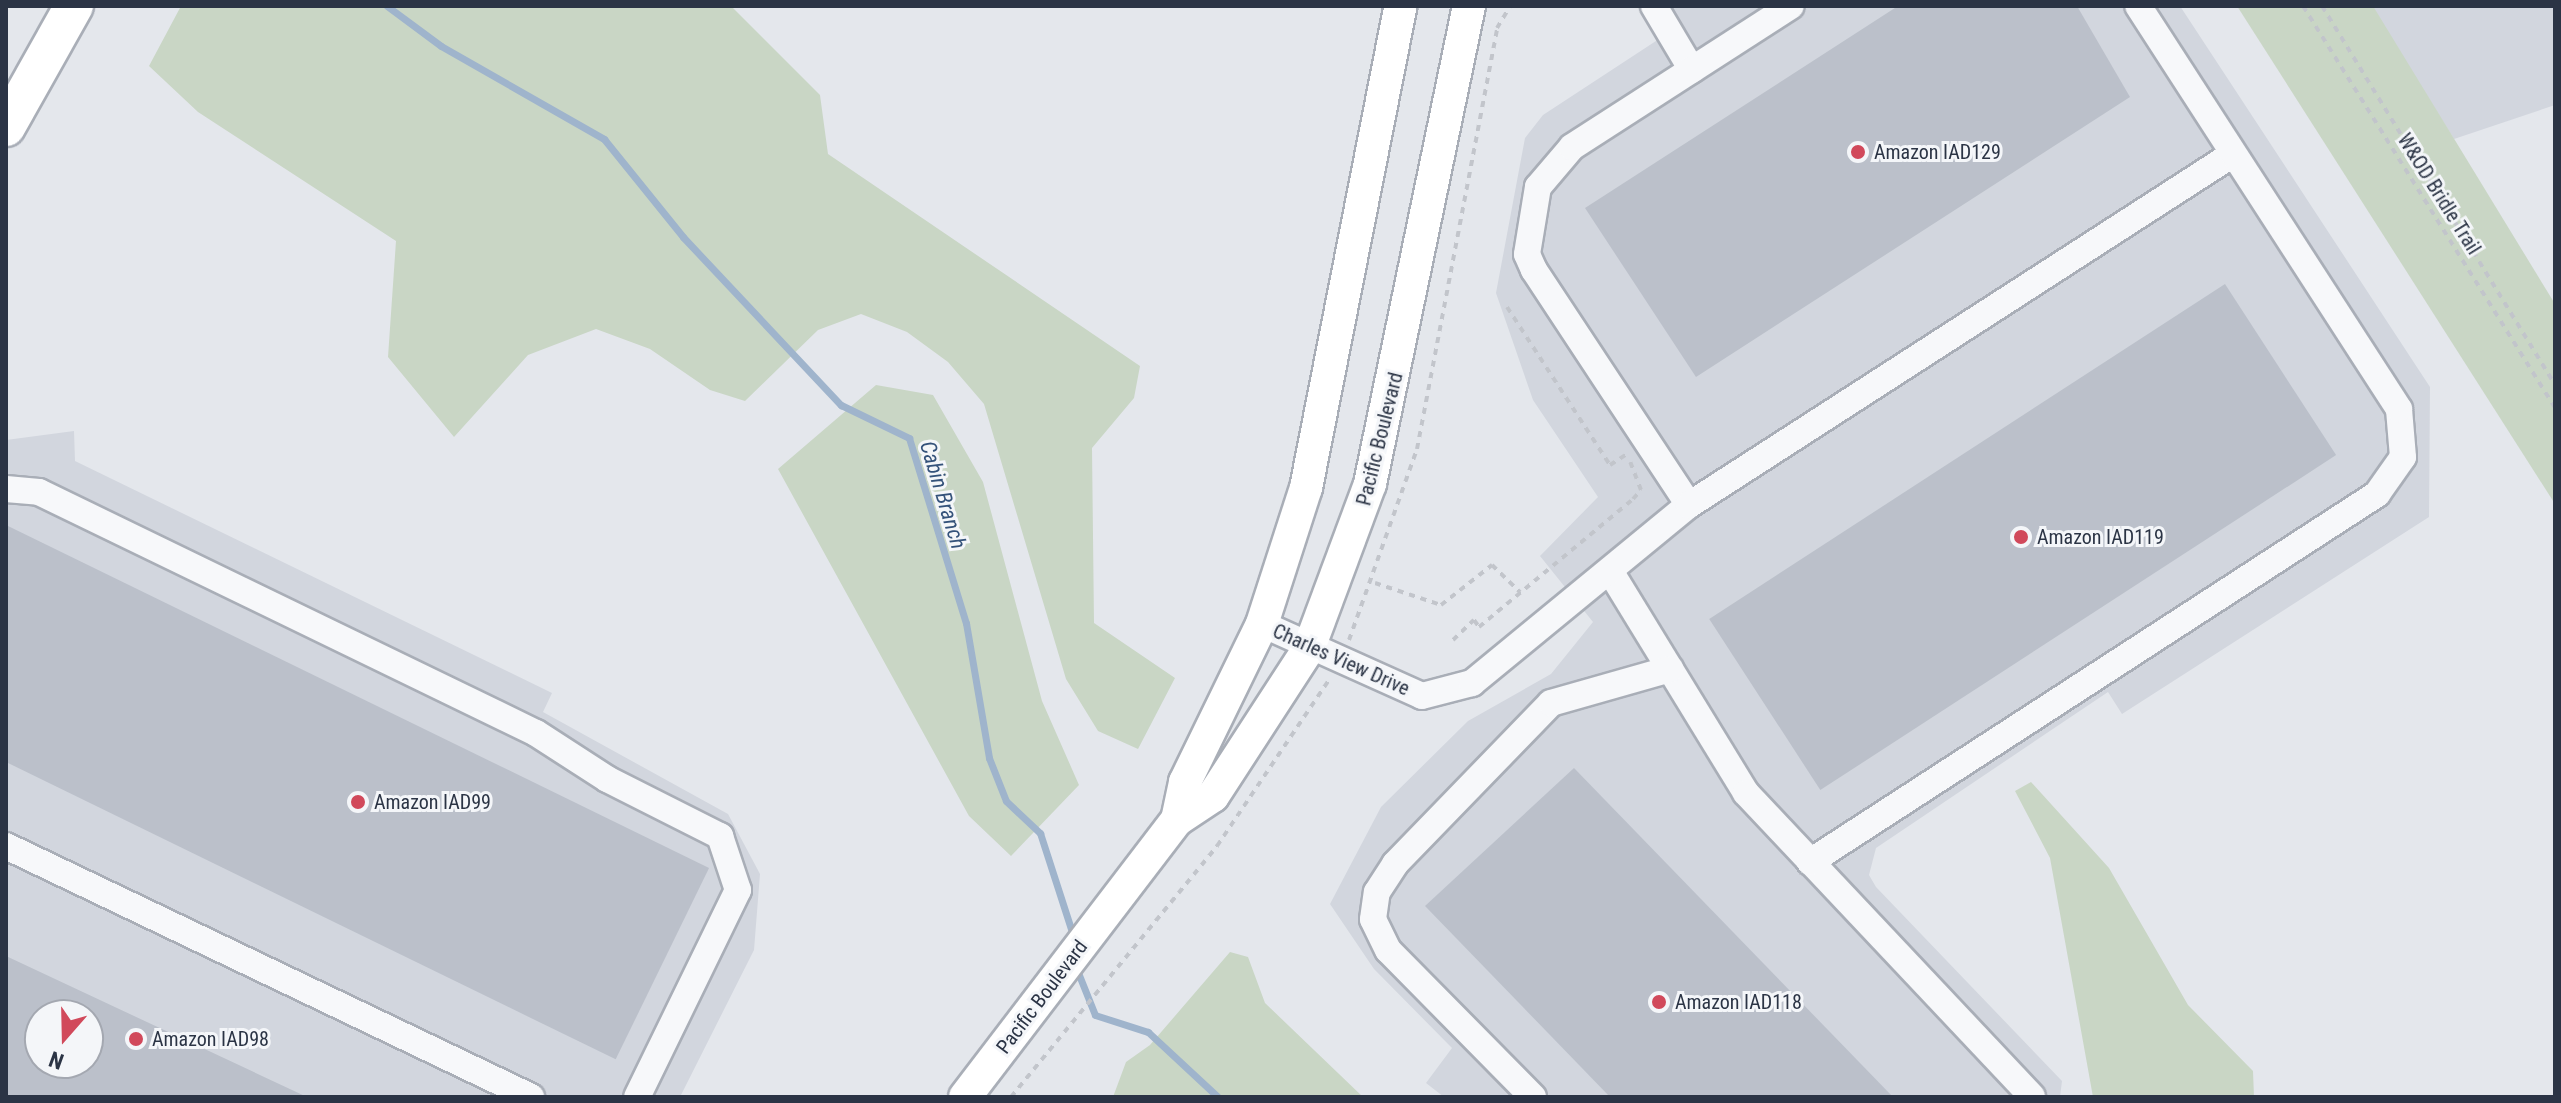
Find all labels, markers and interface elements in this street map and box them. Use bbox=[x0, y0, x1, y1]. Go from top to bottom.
street label: W&OD Bridle Trail bbox=[2392, 129, 2486, 259]
place label: Amazon IAD129 bbox=[1874, 140, 2001, 164]
marker: Amazon IAD129 bbox=[1849, 143, 1867, 161]
street label: Pacific Boulevard bbox=[1352, 370, 1408, 508]
water label: Cabin Branch bbox=[914, 438, 972, 552]
place label: Amazon IAD119 bbox=[2037, 525, 2164, 549]
marker: Amazon IAD119 bbox=[2012, 528, 2030, 546]
street label: Charles View Drive bbox=[1269, 619, 1413, 701]
place label: Amazon IAD99 bbox=[374, 790, 491, 814]
marker: Amazon IAD99 bbox=[349, 793, 367, 811]
street label: Pacific Boulevard bbox=[991, 935, 1093, 1059]
place label: Amazon IAD118 bbox=[1675, 990, 1802, 1014]
marker: Amazon IAD118 bbox=[1650, 993, 1668, 1011]
north arrow bbox=[24, 999, 104, 1079]
place label: Amazon IAD98 bbox=[152, 1027, 269, 1051]
marker: Amazon IAD98 bbox=[127, 1030, 145, 1048]
text: N bbox=[46, 1046, 67, 1074]

